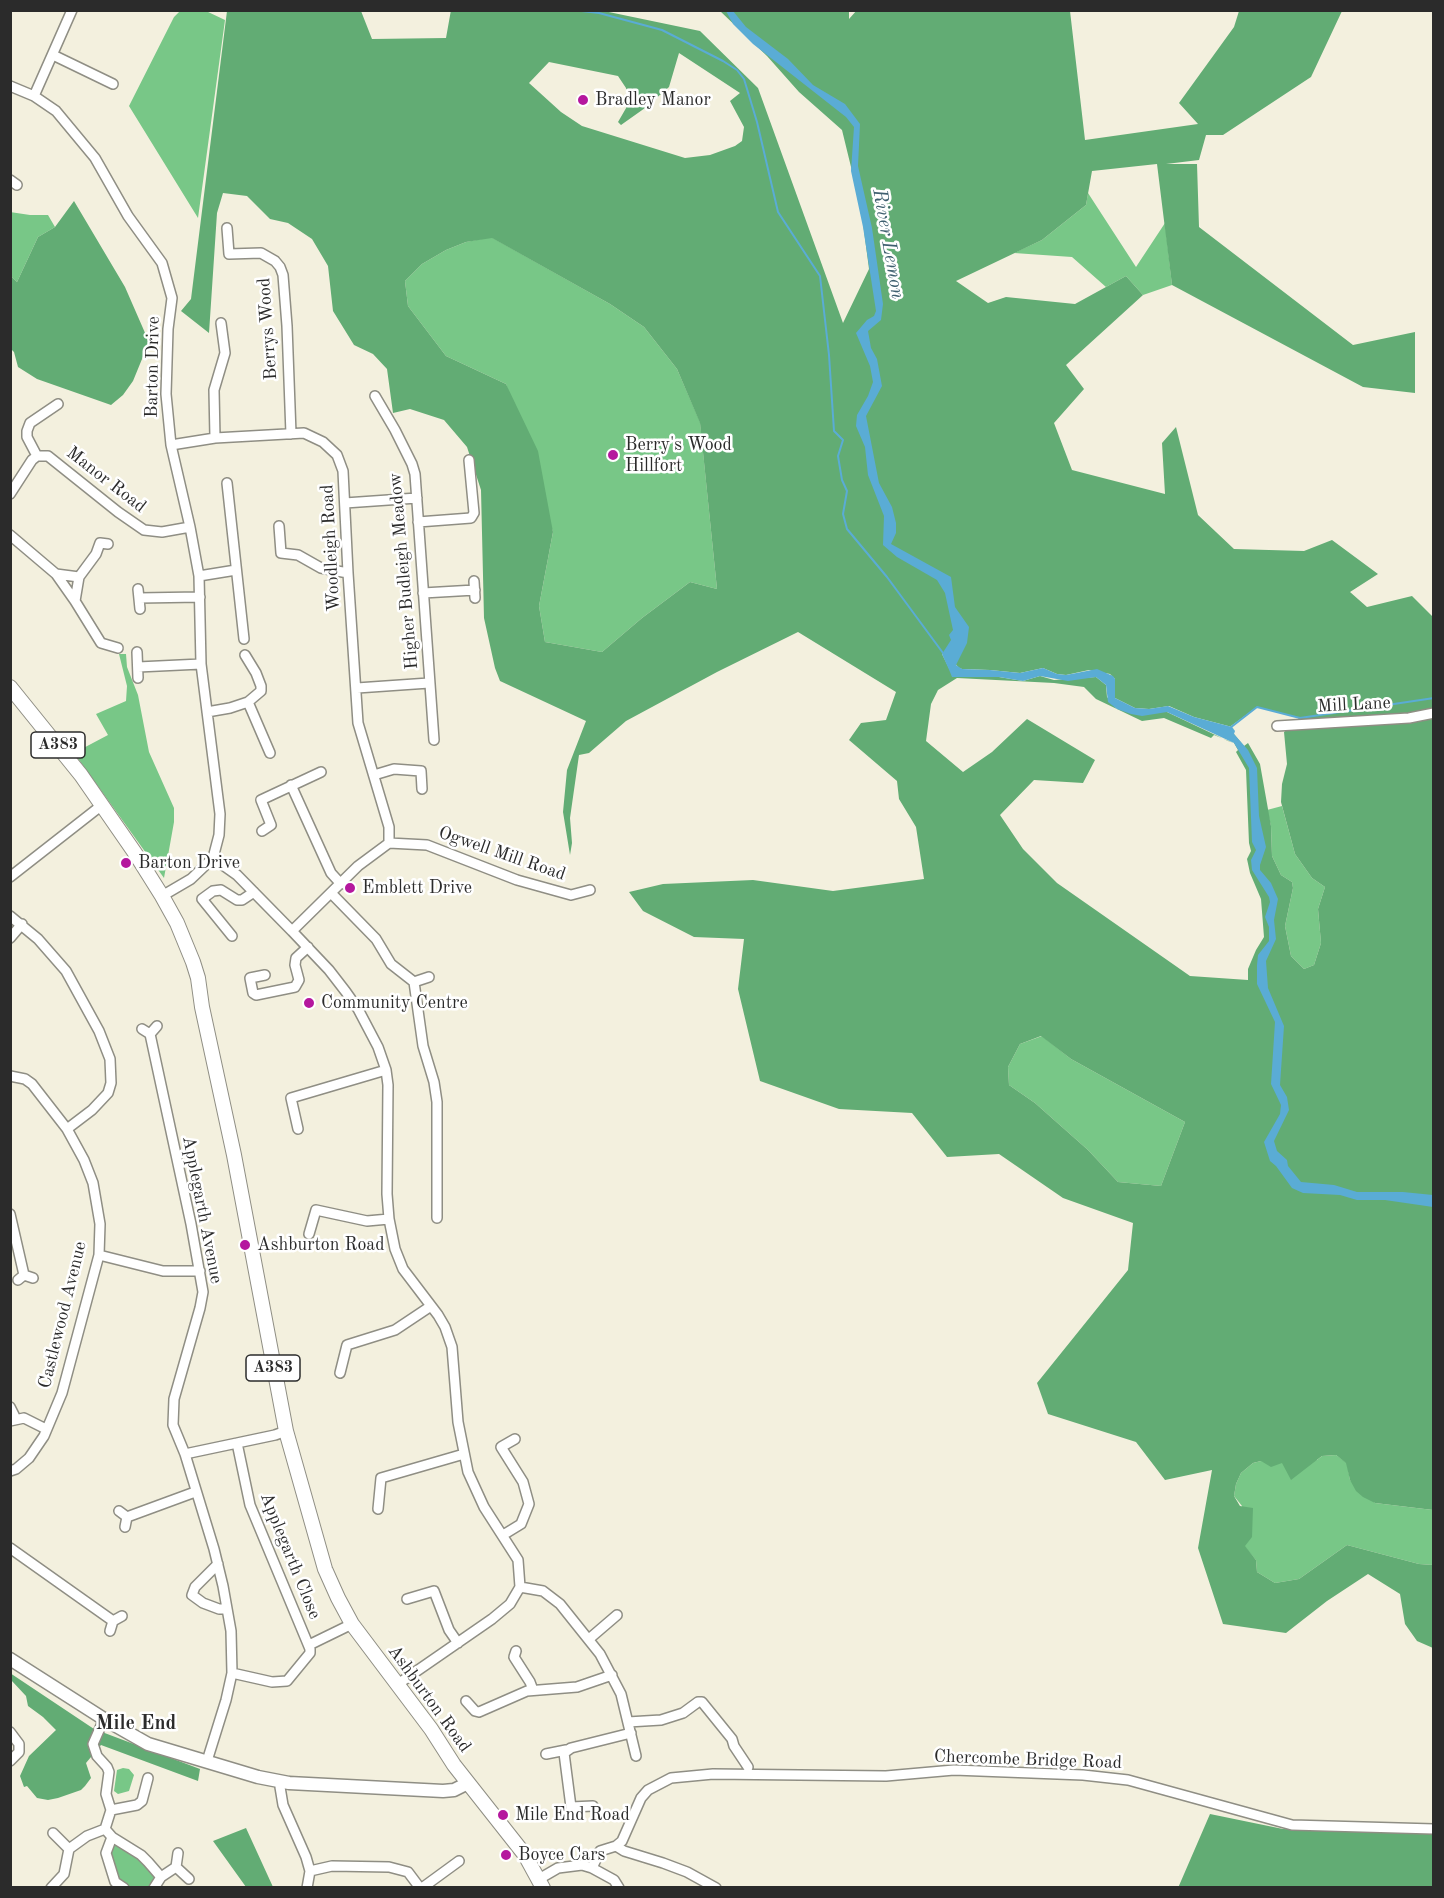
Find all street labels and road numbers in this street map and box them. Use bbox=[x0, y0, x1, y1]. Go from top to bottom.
street label: Berrys Wood bbox=[254, 277, 282, 381]
street label: Barton Drive bbox=[141, 316, 165, 418]
street label: Manor Road bbox=[62, 442, 150, 518]
street label: Higher Budleigh Meadow bbox=[385, 472, 423, 670]
street label: Woodleigh Road bbox=[317, 484, 345, 612]
street label: Mill Lane bbox=[1317, 692, 1391, 718]
road number: A383 bbox=[31, 732, 85, 758]
street label: Ogwell Mill Road bbox=[435, 822, 569, 886]
street label: Applegarth Avenue bbox=[177, 1134, 227, 1286]
street label: Castlewood Avenue bbox=[34, 1239, 92, 1391]
road number: A383 bbox=[246, 1355, 300, 1381]
street label: Applegarth Close bbox=[255, 1490, 325, 1622]
street label: Ashburton Road bbox=[383, 1641, 475, 1757]
street label: Chercombe Bridge Road bbox=[934, 1746, 1122, 1774]

